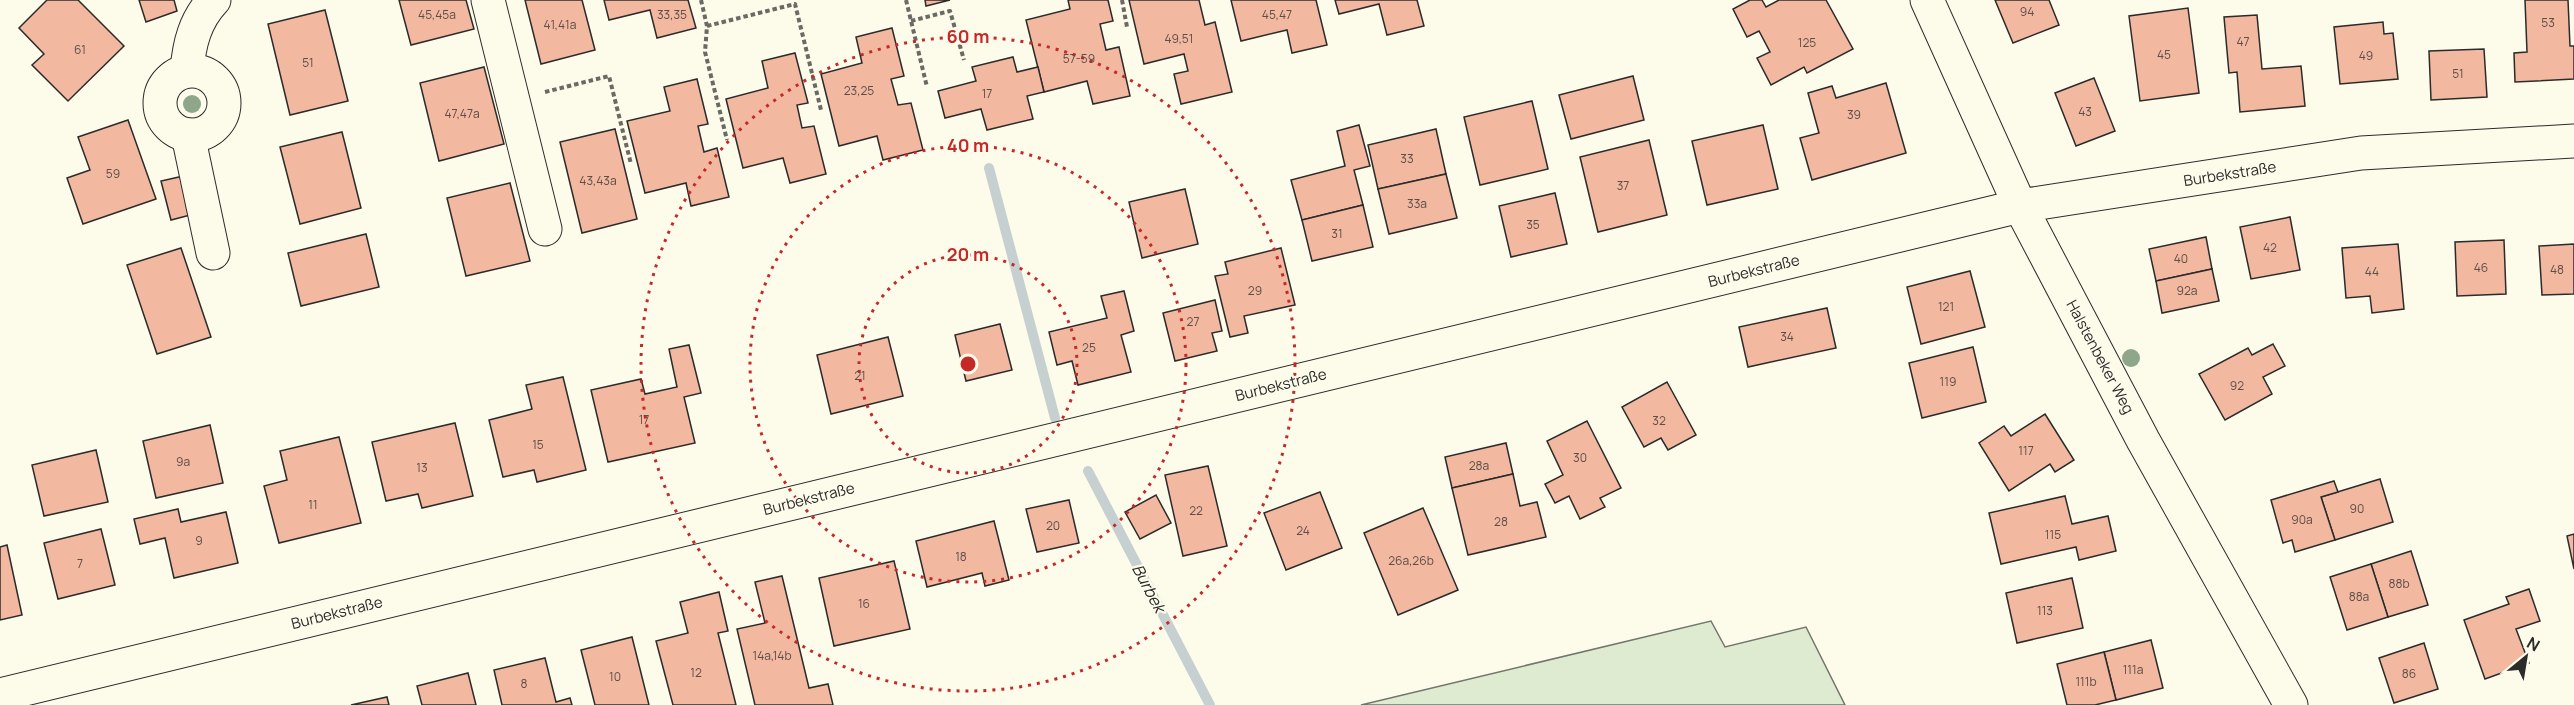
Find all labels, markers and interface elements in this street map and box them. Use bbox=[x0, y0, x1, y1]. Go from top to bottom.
house number: 94 bbox=[2020, 3, 2034, 20]
house number: 45,45a bbox=[418, 6, 456, 23]
house number: 33,35 bbox=[657, 6, 687, 23]
house number: 45,47 bbox=[1262, 6, 1292, 23]
house number: 53 bbox=[2541, 14, 2555, 31]
house number: 41,41a bbox=[544, 16, 576, 33]
text: 60 m bbox=[947, 24, 989, 48]
house number: 49,51 bbox=[1165, 30, 1193, 47]
house number: 47 bbox=[2236, 33, 2250, 50]
house number: 125 bbox=[1798, 34, 1816, 51]
house number: 61 bbox=[74, 41, 86, 58]
house number: 45 bbox=[2157, 46, 2171, 63]
house number: 49 bbox=[2359, 47, 2373, 64]
house number: 57-59 bbox=[1063, 50, 1095, 67]
house number: 51 bbox=[302, 54, 314, 71]
house number: 51 bbox=[2452, 65, 2464, 82]
house number: 23,25 bbox=[844, 82, 874, 99]
house number: 17 bbox=[982, 85, 992, 102]
house number: 43 bbox=[2078, 103, 2092, 120]
house number: 47,47a bbox=[444, 105, 480, 122]
house number: 39 bbox=[1847, 106, 1861, 123]
text: 40 m bbox=[947, 133, 989, 157]
house number: 33 bbox=[1400, 150, 1414, 167]
street label: Burbekstraße bbox=[2182, 156, 2278, 191]
house number: 59 bbox=[106, 165, 120, 182]
house number: 43,43a bbox=[579, 172, 617, 189]
house number: 37 bbox=[1617, 177, 1629, 194]
house number: 33a bbox=[1407, 195, 1427, 212]
house number: 35 bbox=[1526, 216, 1540, 233]
house number: 31 bbox=[1331, 225, 1343, 242]
house number: 42 bbox=[2263, 239, 2277, 256]
text: 20 m bbox=[947, 242, 989, 266]
street label: Burbekstraße bbox=[1706, 249, 1802, 292]
house number: 40 bbox=[2174, 250, 2188, 267]
house number: 46 bbox=[2474, 259, 2488, 276]
house number: 48 bbox=[2550, 261, 2564, 278]
house number: 44 bbox=[2365, 263, 2379, 280]
house number: 29 bbox=[1248, 282, 1262, 299]
house number: 92a bbox=[2177, 282, 2197, 299]
street label: Halstenbeker Weg bbox=[2062, 296, 2139, 417]
house number: 121 bbox=[1938, 298, 1954, 315]
house number: 27 bbox=[1187, 313, 1199, 330]
house number: 34 bbox=[1780, 328, 1794, 345]
house number: 25 bbox=[1082, 339, 1096, 356]
centre of rings bbox=[958, 354, 978, 374]
street label: Burbekstraße bbox=[1233, 363, 1329, 406]
house number: 21 bbox=[854, 367, 866, 384]
house number: 119 bbox=[1940, 373, 1956, 390]
house number: 92 bbox=[2230, 377, 2244, 394]
house number: 17 bbox=[639, 411, 649, 428]
house number: 32 bbox=[1652, 412, 1666, 429]
house number: 15 bbox=[532, 436, 544, 453]
house number: 117 bbox=[2018, 442, 2034, 459]
house number: 30 bbox=[1573, 449, 1587, 466]
house number: 9a bbox=[176, 453, 190, 470]
house number: 28a bbox=[1469, 457, 1489, 474]
house number: 13 bbox=[416, 459, 428, 476]
street label: Burbekstraße bbox=[761, 477, 857, 520]
house number: 11 bbox=[308, 496, 318, 513]
house number: 90 bbox=[2350, 500, 2364, 517]
house number: 22 bbox=[1189, 502, 1203, 519]
house number: 90a bbox=[2291, 511, 2313, 528]
house number: 28 bbox=[1494, 513, 1508, 530]
house number: 20 bbox=[1046, 517, 1060, 534]
house number: 24 bbox=[1296, 522, 1310, 539]
house number: 115 bbox=[2045, 526, 2061, 543]
house number: 9 bbox=[195, 532, 203, 549]
house number: 18 bbox=[955, 548, 967, 565]
house number: 26a,26b bbox=[1388, 552, 1434, 569]
house number: 7 bbox=[77, 555, 83, 572]
water label: Burbek bbox=[1127, 560, 1172, 618]
house number: 88b bbox=[2388, 575, 2410, 592]
house number: 88a bbox=[2349, 588, 2369, 605]
street label: Burbekstraße bbox=[289, 591, 385, 634]
house number: 16 bbox=[858, 595, 870, 612]
house number: 113 bbox=[2037, 602, 2053, 619]
north arrow bbox=[2496, 627, 2556, 687]
text: N bbox=[2523, 632, 2544, 656]
house number: 14a,14b bbox=[752, 647, 792, 664]
house number: 111a bbox=[2123, 661, 2143, 678]
house number: 12 bbox=[690, 664, 702, 681]
house number: 86 bbox=[2402, 665, 2416, 682]
house number: 10 bbox=[609, 668, 621, 685]
house number: 111b bbox=[2075, 673, 2097, 690]
house number: 8 bbox=[521, 675, 528, 692]

